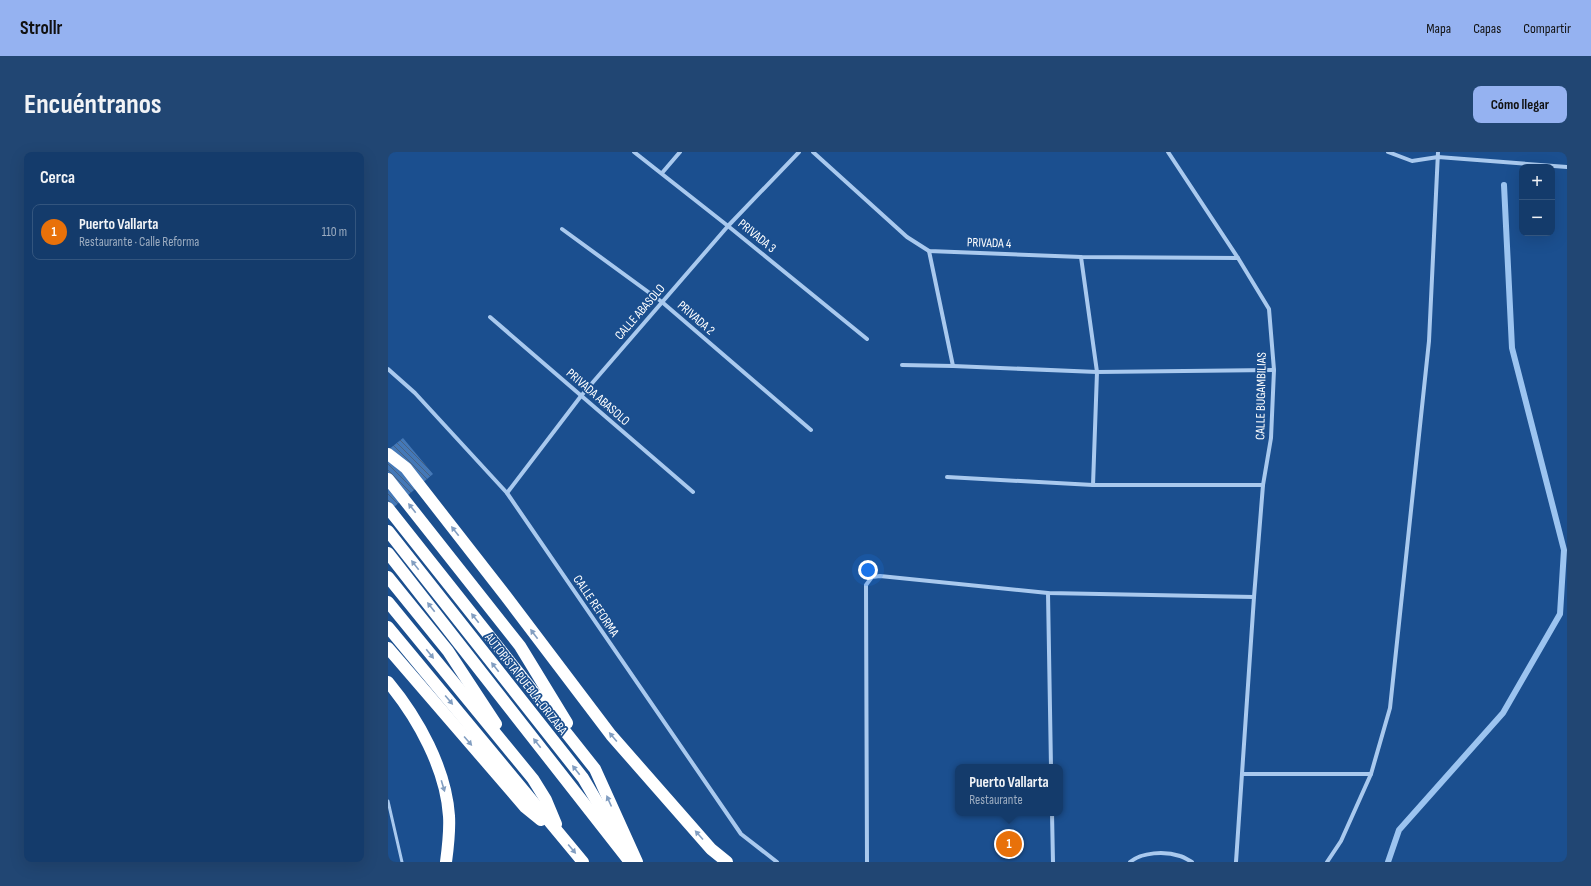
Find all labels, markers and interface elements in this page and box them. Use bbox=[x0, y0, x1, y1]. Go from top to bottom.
text: Strollr bbox=[20, 17, 62, 40]
text: Mapa bbox=[1426, 20, 1451, 37]
text: Capas bbox=[1473, 20, 1501, 37]
text: Compartir bbox=[1523, 20, 1571, 37]
button: Cómo llegar bbox=[1473, 86, 1567, 123]
text: Encuéntranos bbox=[24, 88, 162, 121]
map controls bbox=[1519, 164, 1555, 236]
button: + bbox=[1519, 164, 1555, 200]
text: Cerca bbox=[40, 168, 75, 188]
button: − bbox=[1519, 200, 1555, 236]
text: Puerto Vallarta bbox=[79, 215, 158, 234]
street label: PRIVADA 3 bbox=[735, 216, 779, 256]
text: 1 bbox=[51, 224, 57, 240]
text: 110 m bbox=[322, 224, 347, 240]
text: Restaurante · Calle Reforma bbox=[79, 234, 199, 250]
street label: PRIVADA 4 bbox=[967, 234, 1012, 252]
street label: CALLE ABASOLO bbox=[611, 281, 669, 343]
street label: PRIVADA 2 bbox=[674, 297, 718, 339]
street label: CALLE BUGAMBILIAS bbox=[1252, 351, 1270, 440]
street label: PRIVADA ABASOLO bbox=[563, 365, 633, 429]
one-way arrow bbox=[407, 503, 416, 514]
one-way arrow bbox=[451, 525, 459, 536]
one-way arrow bbox=[411, 560, 419, 571]
your location bbox=[858, 560, 878, 580]
street label: CALLE REFORMA bbox=[570, 572, 623, 640]
one-way arrow bbox=[426, 602, 435, 613]
one-way arrow bbox=[471, 612, 479, 623]
one-way arrow bbox=[530, 628, 538, 639]
street label: AUTOPISTA PUEBLA-ORIZABA bbox=[481, 629, 571, 738]
one-way arrow bbox=[426, 649, 435, 660]
one-way arrow bbox=[491, 662, 500, 673]
one-way arrow bbox=[444, 695, 453, 706]
one-way arrow bbox=[609, 732, 617, 743]
one-way arrow bbox=[463, 736, 473, 746]
one-way arrow bbox=[533, 737, 542, 748]
one-way arrow bbox=[571, 764, 580, 775]
popup bbox=[955, 764, 1063, 816]
text: Puerto Vallarta bbox=[969, 773, 1049, 792]
one-way arrow bbox=[441, 781, 447, 793]
text: Restaurante bbox=[969, 792, 1023, 808]
one-way arrow bbox=[606, 795, 612, 806]
pin: 1 bbox=[996, 829, 1022, 859]
one-way arrow bbox=[694, 830, 703, 840]
one-way arrow bbox=[567, 844, 576, 854]

